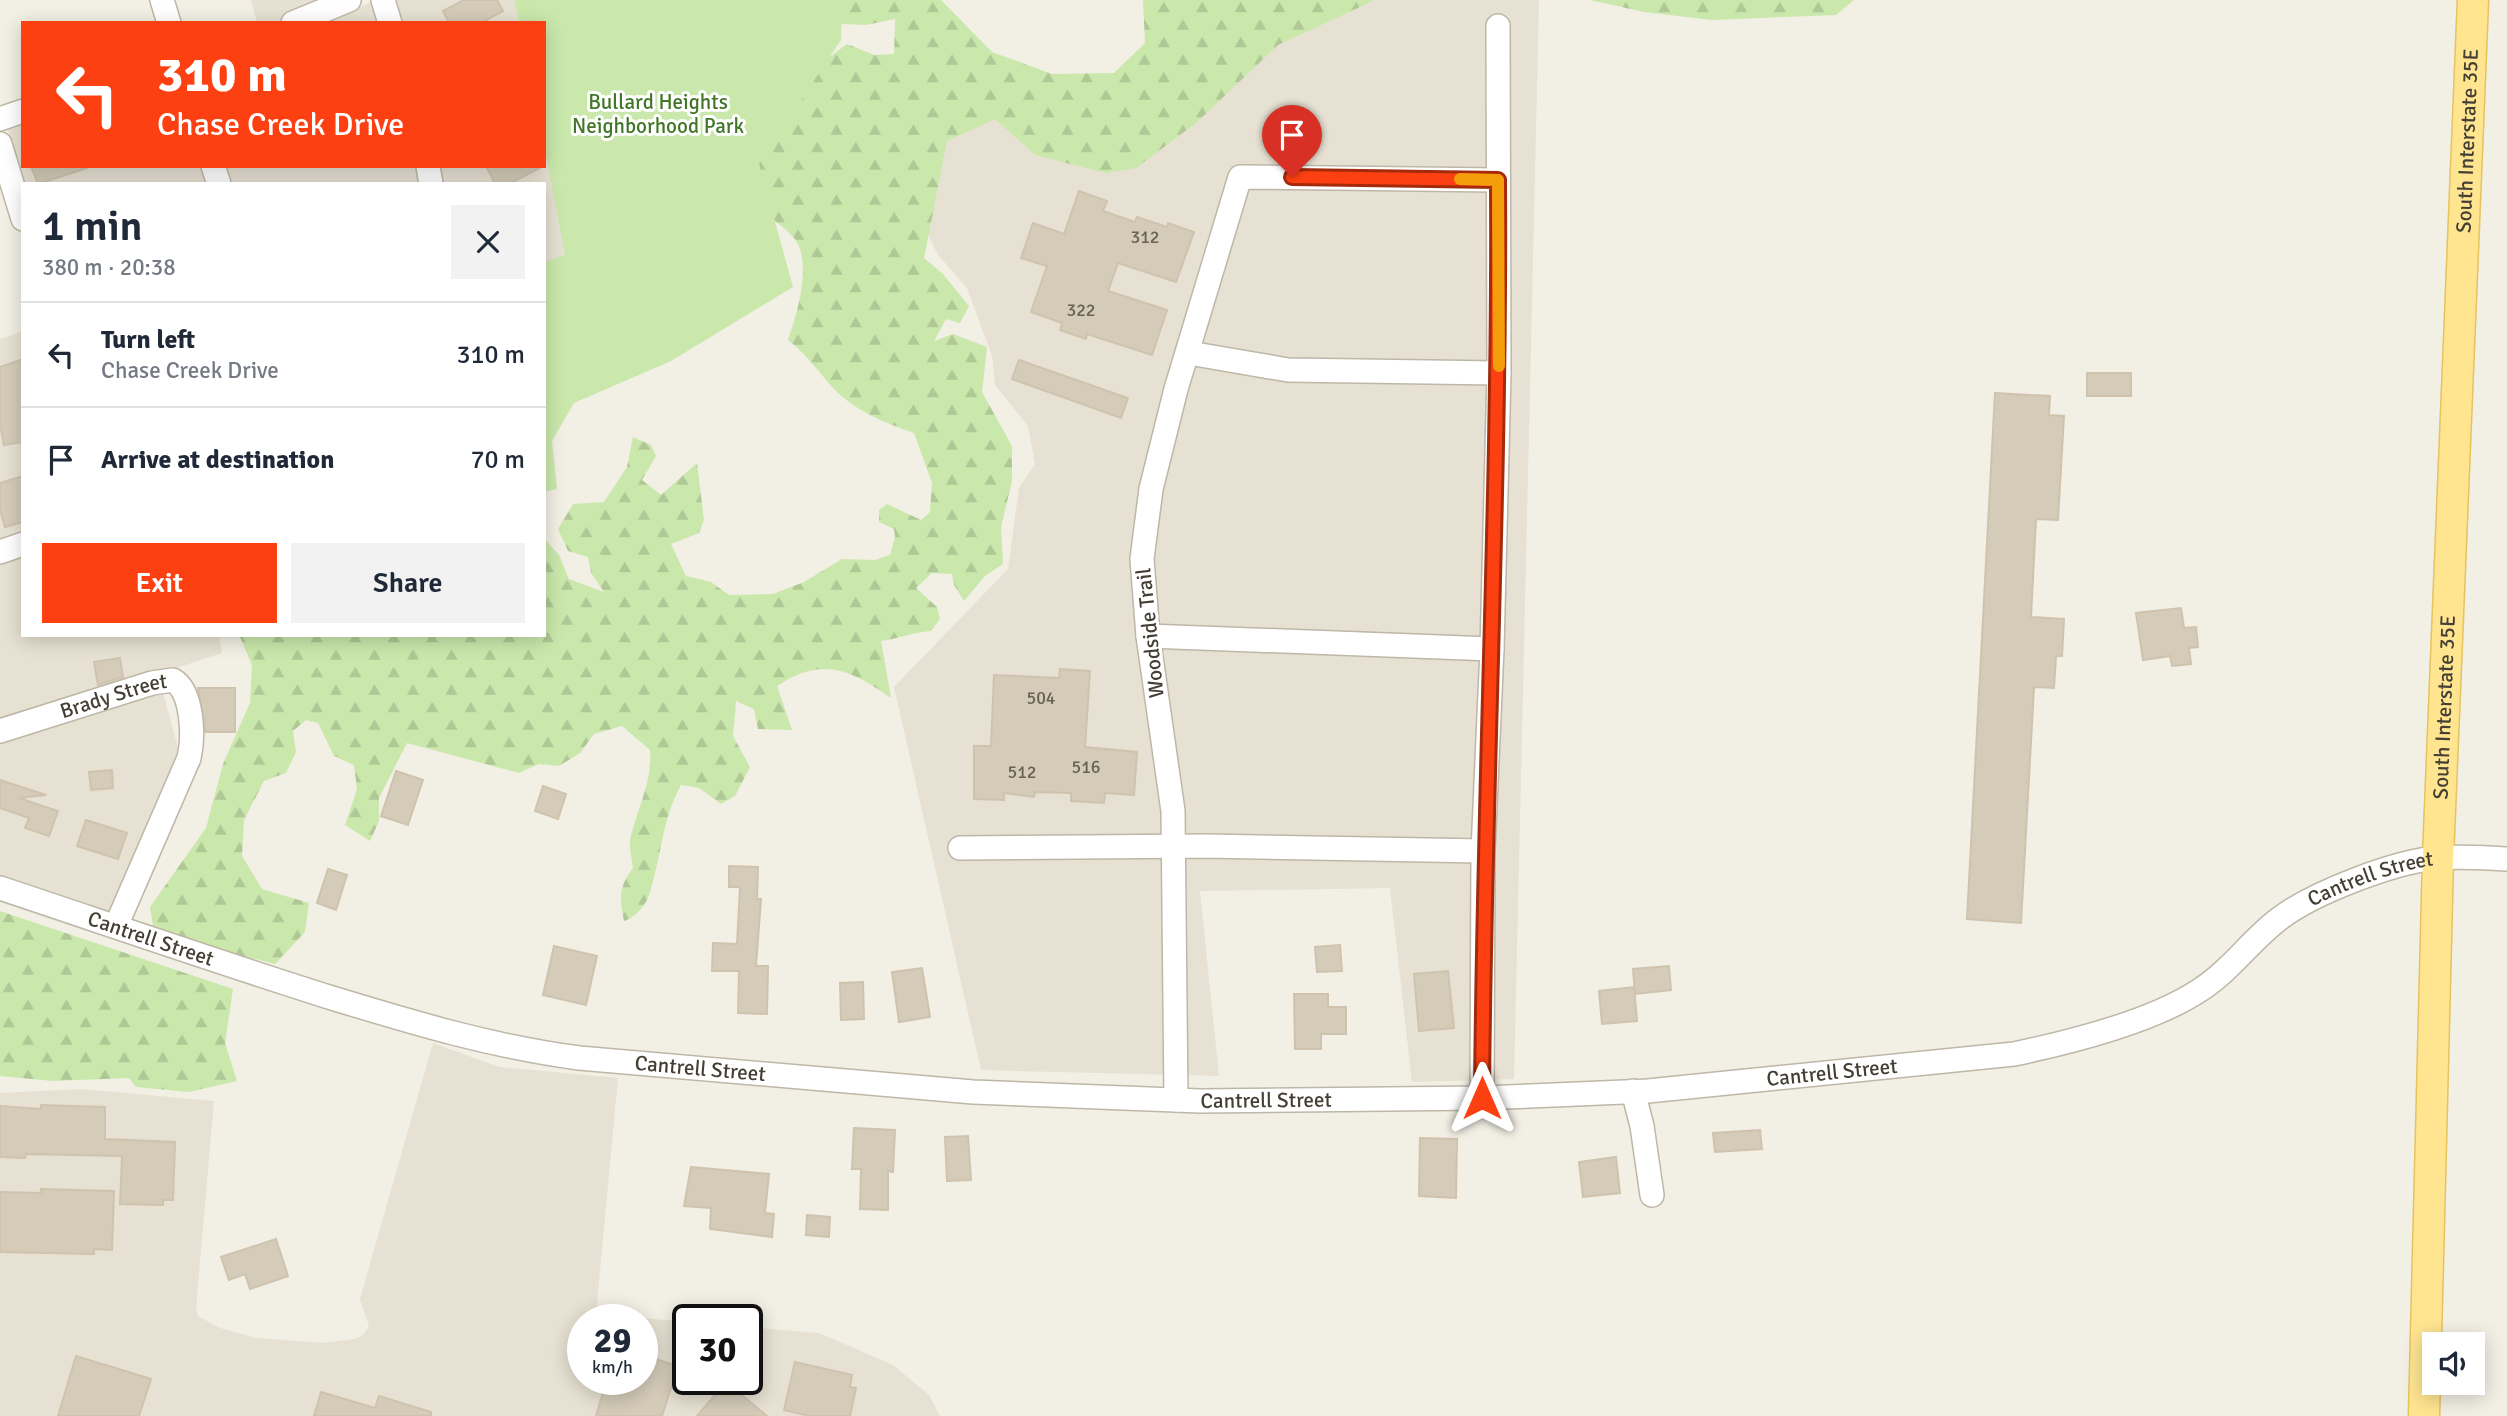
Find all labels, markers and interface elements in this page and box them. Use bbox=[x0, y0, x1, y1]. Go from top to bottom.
text: 310 m bbox=[157, 45, 287, 105]
street label: South Interstate 35E bbox=[2451, 48, 2484, 233]
icon: left bbox=[42, 49, 133, 140]
park label: Bullard Heights Neighborhood Park bbox=[572, 89, 745, 139]
text: Chase Creek Drive bbox=[157, 105, 404, 144]
pin bbox=[1262, 105, 1322, 177]
icon: arrive bbox=[1273, 116, 1311, 154]
text: 1 min bbox=[42, 201, 143, 252]
button: close bbox=[451, 205, 525, 279]
house number: 312 bbox=[1130, 226, 1160, 248]
text: 380 m · 20:38 bbox=[42, 253, 176, 282]
house number: 322 bbox=[1066, 299, 1096, 321]
text: Turn left bbox=[101, 324, 195, 356]
icon: left bbox=[42, 336, 80, 374]
text: 310 m bbox=[456, 339, 525, 371]
text: Chase Creek Drive bbox=[101, 356, 279, 385]
icon: arrive bbox=[42, 441, 80, 479]
text: Arrive at destination bbox=[101, 444, 334, 476]
text: 70 m bbox=[470, 444, 525, 476]
button: Exit bbox=[42, 543, 277, 623]
button: Share bbox=[291, 543, 525, 623]
street label: Woodside Trail bbox=[1130, 567, 1170, 699]
street label: South Interstate 35E bbox=[2427, 615, 2461, 800]
street label: Brady Street bbox=[57, 668, 169, 724]
house number: 504 bbox=[1026, 687, 1056, 709]
house number: 516 bbox=[1071, 756, 1101, 778]
house number: 512 bbox=[1007, 761, 1037, 783]
street label: Cantrell Street bbox=[2303, 846, 2435, 912]
street label: Cantrell Street bbox=[84, 905, 217, 972]
street label: Cantrell Street bbox=[634, 1050, 767, 1087]
street label: Cantrell Street bbox=[1765, 1053, 1899, 1092]
position arrow bbox=[1445, 1061, 1519, 1135]
street label: Cantrell Street bbox=[1200, 1087, 1332, 1114]
speed limit sign: 30 bbox=[672, 1304, 763, 1395]
text: 29 bbox=[594, 1319, 631, 1362]
map controls bbox=[2422, 1332, 2485, 1395]
button: sound bbox=[2422, 1332, 2485, 1395]
text: km/h bbox=[592, 1356, 633, 1378]

